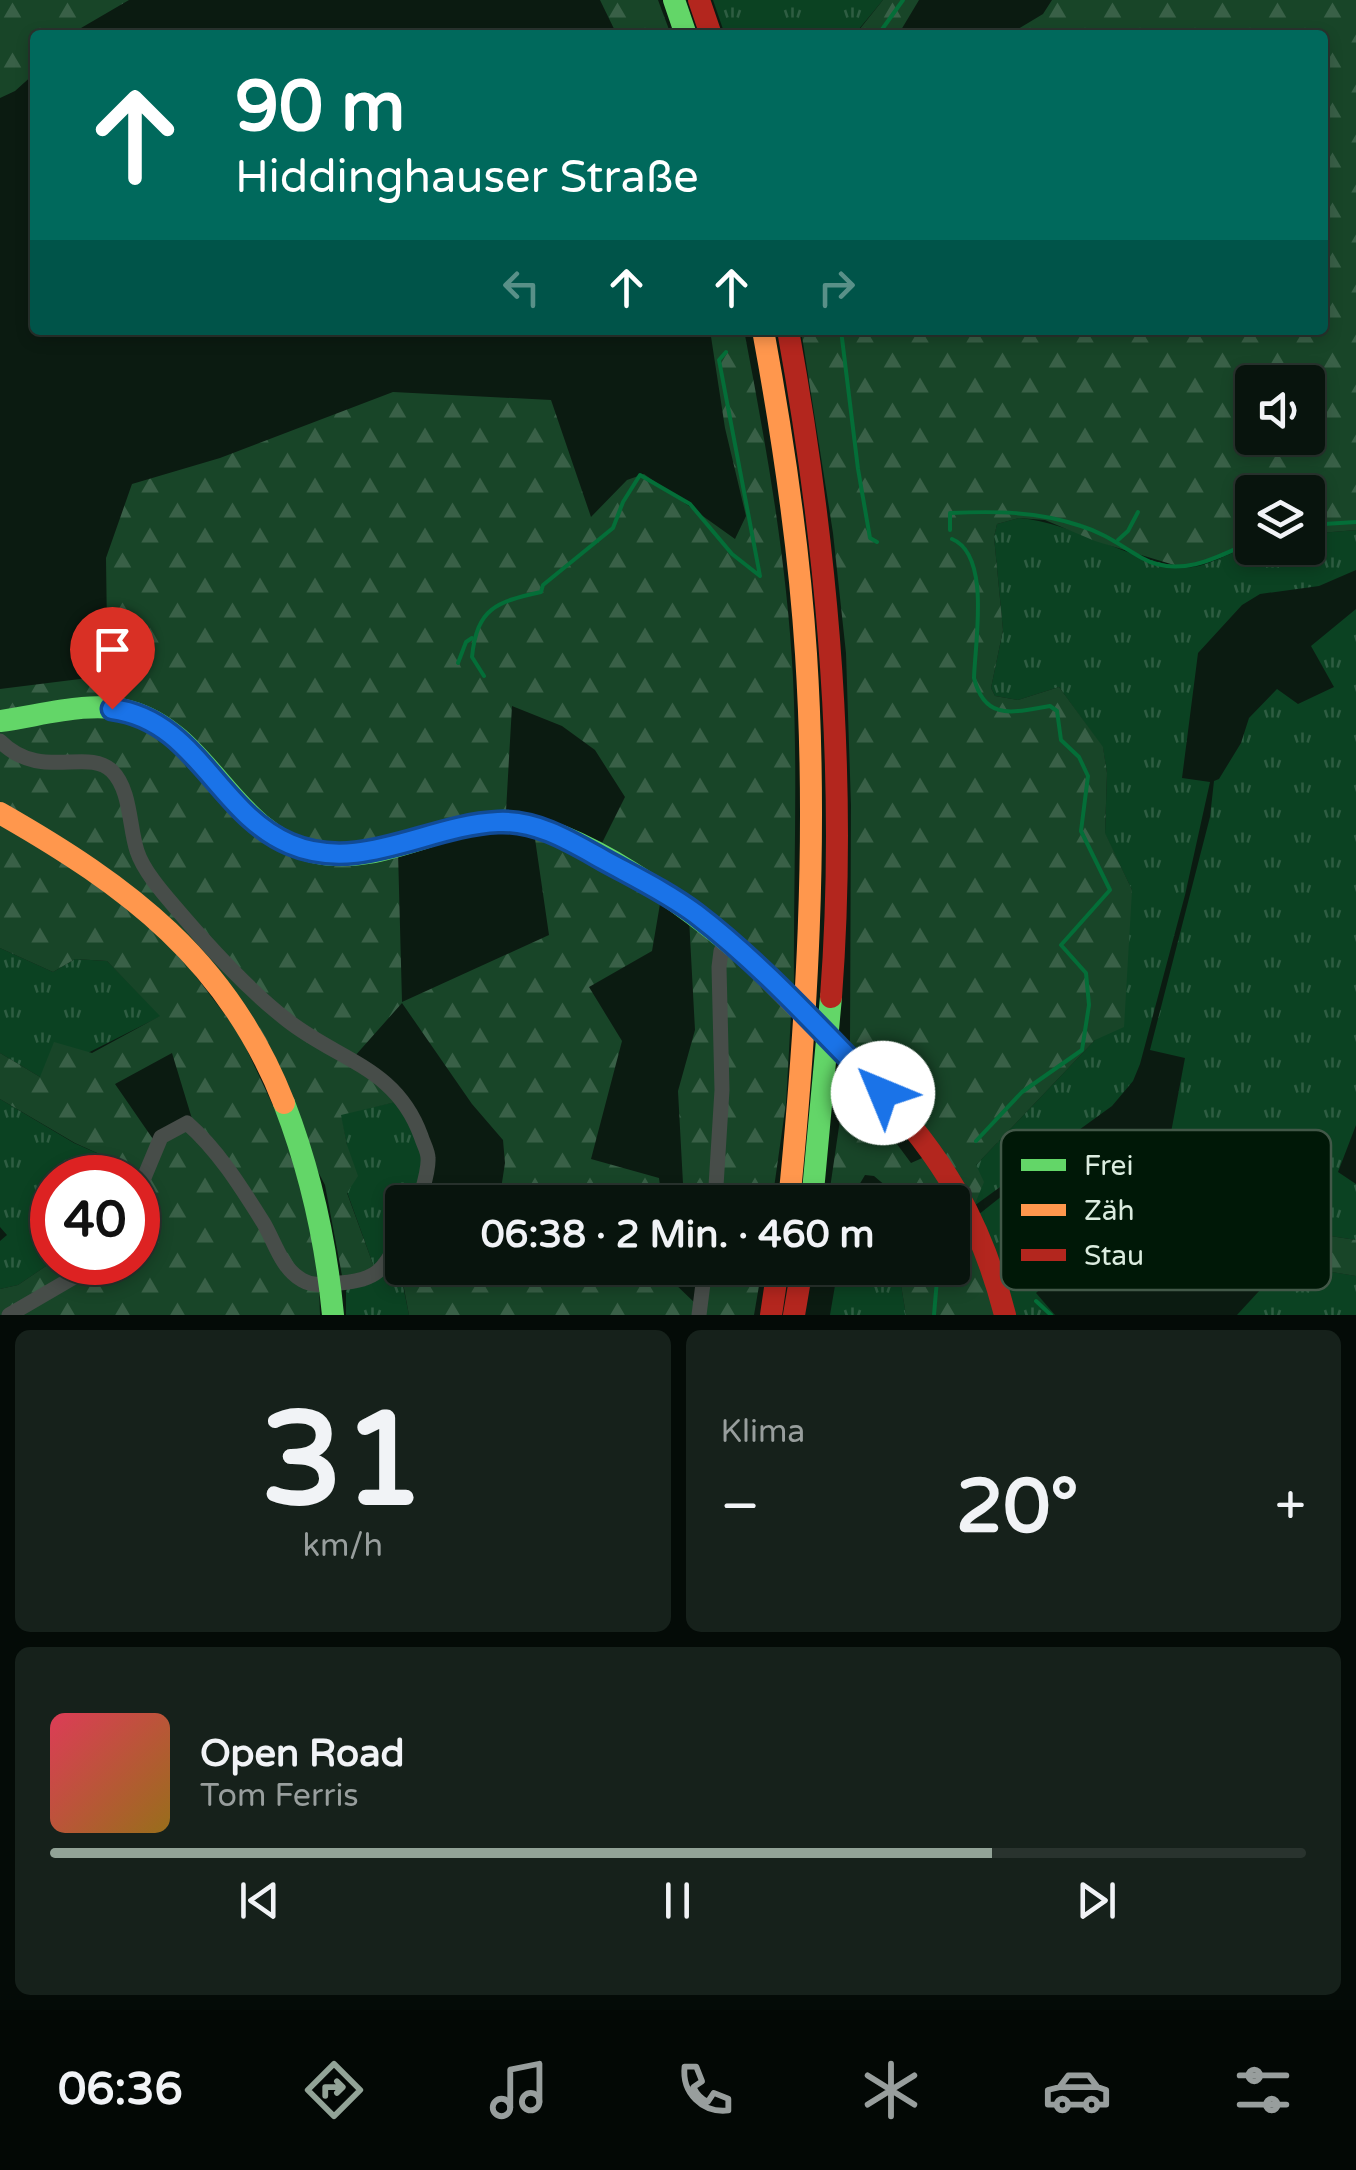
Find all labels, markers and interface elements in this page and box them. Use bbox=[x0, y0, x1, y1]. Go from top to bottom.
text: 90 m bbox=[235, 66, 405, 150]
icon: ahead bbox=[70, 70, 200, 200]
text: Hiddinghauser Straße bbox=[235, 151, 699, 205]
icon: left bbox=[494, 260, 549, 315]
icon: ahead bbox=[599, 260, 654, 315]
icon: ahead bbox=[704, 260, 759, 315]
icon: right bbox=[809, 260, 864, 315]
map controls bbox=[1235, 365, 1325, 565]
button: sound bbox=[1235, 365, 1325, 455]
button: layers bbox=[1235, 475, 1325, 565]
pin bbox=[70, 607, 155, 710]
icon: arrive bbox=[85, 622, 140, 677]
position arrow bbox=[831, 1041, 935, 1145]
legend bbox=[1001, 1130, 1331, 1290]
text: Frei bbox=[1084, 1149, 1133, 1183]
speed limit sign: 40 bbox=[30, 1155, 160, 1285]
text: Zäh bbox=[1084, 1194, 1135, 1228]
text: 06:38 · 2 Min. · 460 m bbox=[481, 1212, 874, 1258]
text: Stau bbox=[1084, 1239, 1144, 1273]
text: 31 bbox=[261, 1384, 424, 1540]
text: Klima bbox=[721, 1413, 805, 1451]
text: 20° bbox=[956, 1462, 1079, 1552]
text: − bbox=[721, 1474, 760, 1540]
text: + bbox=[1275, 1474, 1306, 1540]
text: km/h bbox=[303, 1527, 383, 1565]
text: Open Road bbox=[200, 1731, 405, 1777]
text: Tom Ferris bbox=[200, 1777, 359, 1815]
icon: previous bbox=[232, 1873, 287, 1928]
icon: pause bbox=[650, 1873, 705, 1928]
icon: next bbox=[1069, 1873, 1124, 1928]
icon: directions bbox=[299, 2055, 369, 2125]
icon: music bbox=[484, 2055, 554, 2125]
icon: phone bbox=[670, 2055, 740, 2125]
icon: climate bbox=[856, 2055, 926, 2125]
icon: car bbox=[1042, 2055, 1112, 2125]
icon: filters bbox=[1228, 2055, 1298, 2125]
text: 06:36 bbox=[58, 2063, 183, 2117]

